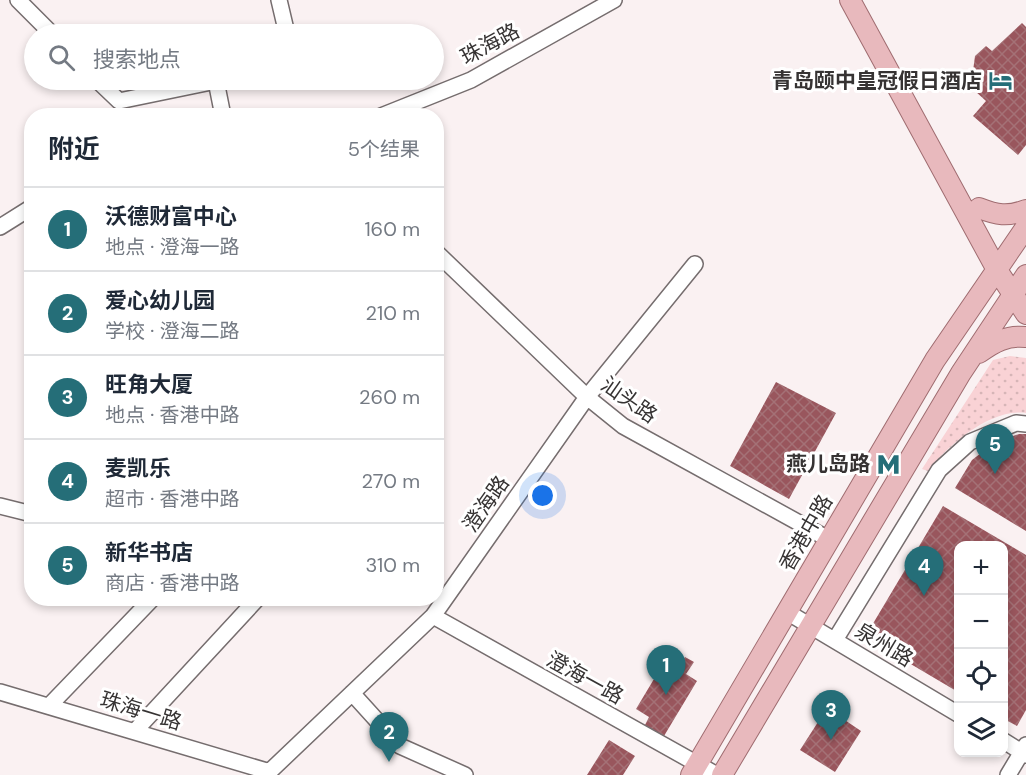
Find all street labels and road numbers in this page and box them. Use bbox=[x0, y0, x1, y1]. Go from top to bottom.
street label: 珠海路 bbox=[456, 17, 524, 71]
street label: 汕头路 bbox=[595, 370, 663, 430]
street label: 澄海路 bbox=[456, 470, 516, 538]
street label: 香港中路 bbox=[773, 490, 839, 576]
street label: 泉州路 bbox=[850, 617, 918, 673]
street label: 澄海一路 bbox=[541, 645, 629, 711]
street label: 珠海一路 bbox=[97, 685, 185, 737]

